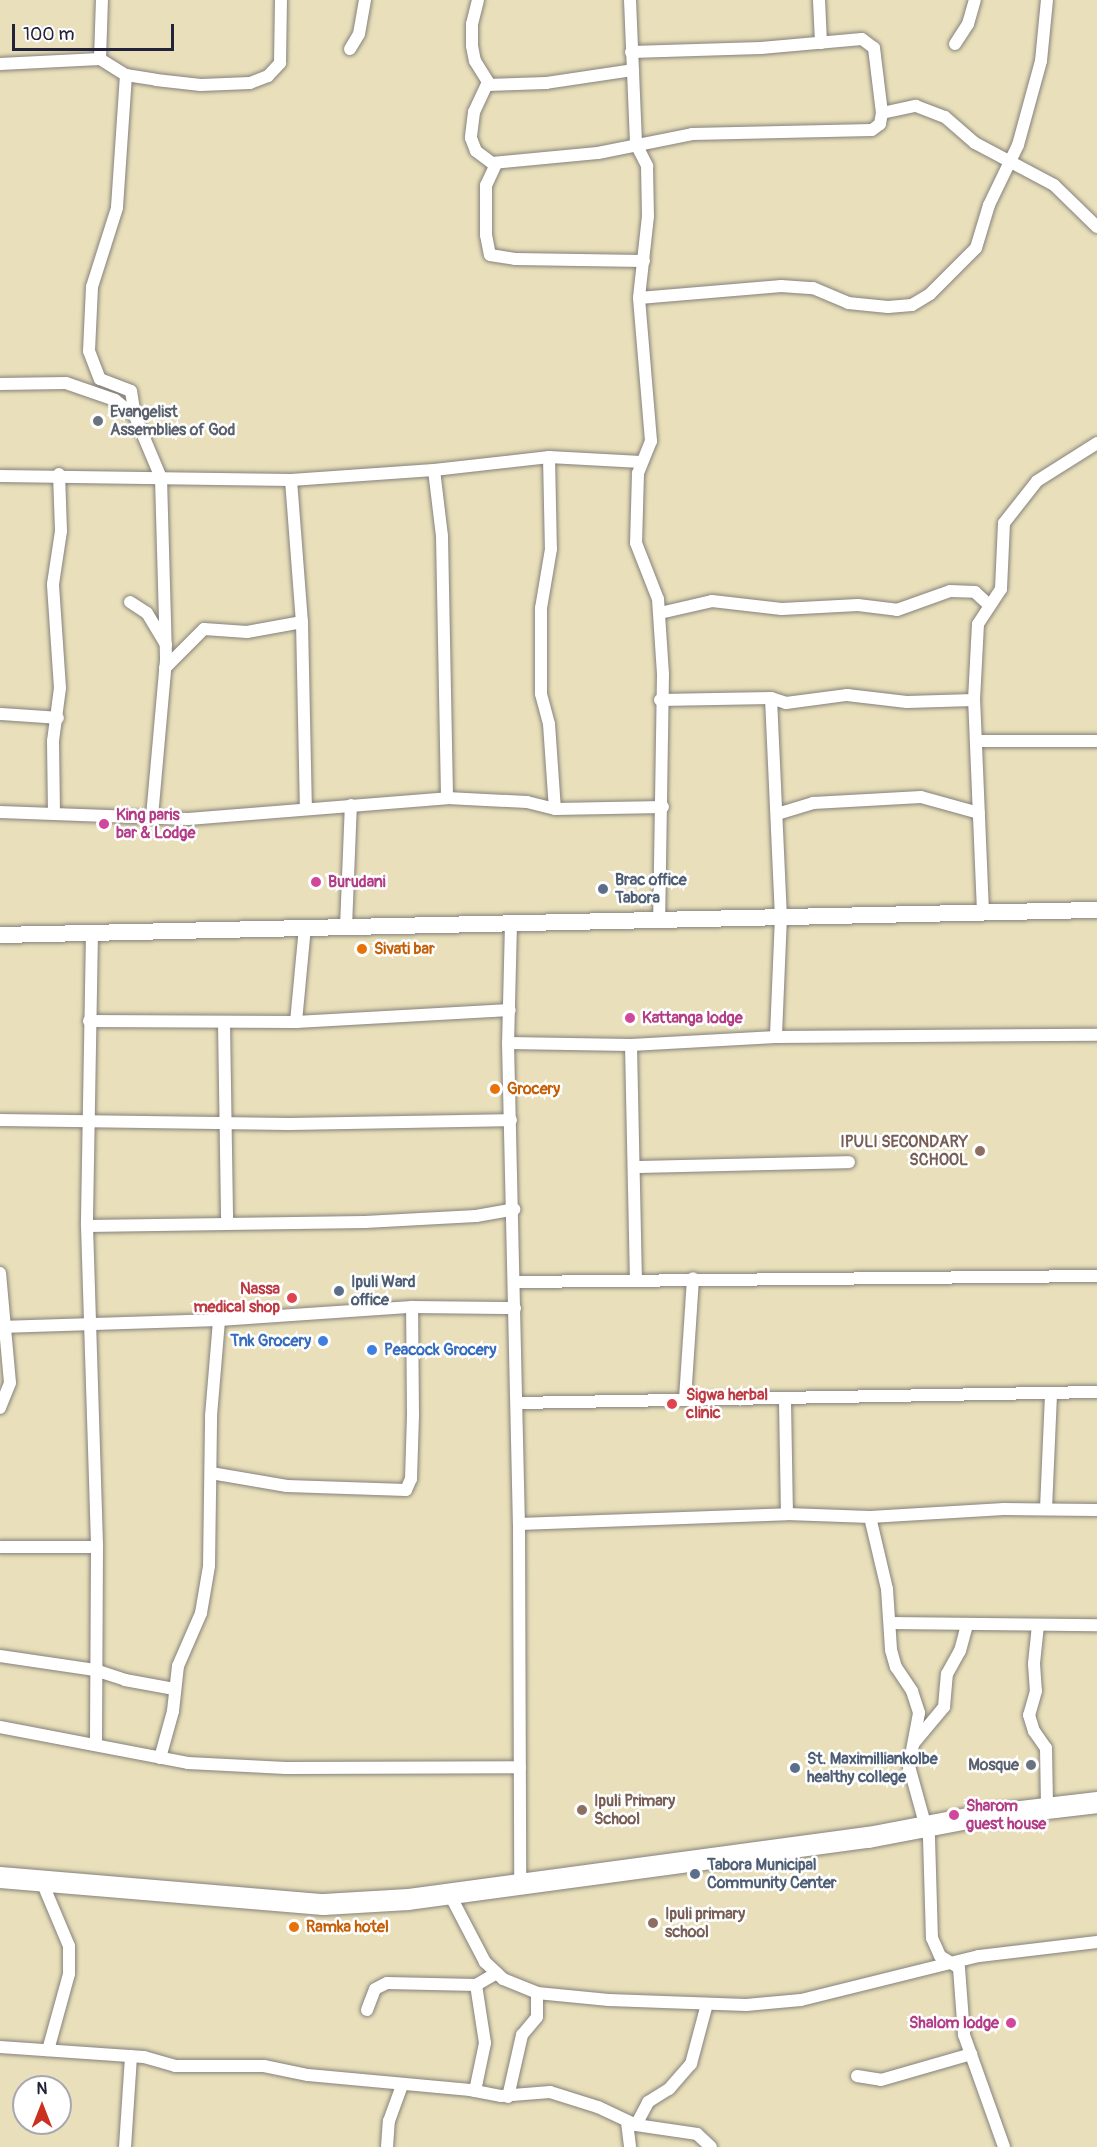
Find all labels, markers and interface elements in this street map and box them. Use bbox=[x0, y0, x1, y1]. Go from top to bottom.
scale bar bbox=[15, 12, 177, 50]
text: 100 m bbox=[23, 23, 75, 46]
place label: Evangelist Assemblies of God bbox=[110, 402, 235, 440]
marker: Evangelist Assemblies of God bbox=[91, 414, 105, 428]
place label: King paris bar & Lodge bbox=[116, 805, 195, 843]
marker: King paris bar & Lodge bbox=[97, 817, 111, 831]
place label: Brac office Tabora bbox=[615, 870, 687, 908]
place label: Burudani bbox=[328, 872, 386, 892]
marker: Burudani bbox=[309, 875, 323, 889]
marker: Brac office Tabora bbox=[596, 882, 610, 896]
place label: Sivati bar bbox=[374, 939, 435, 959]
marker: Sivati bar bbox=[355, 942, 369, 956]
place label: Kattanga lodge bbox=[642, 1008, 743, 1028]
marker: Kattanga lodge bbox=[623, 1011, 637, 1025]
place label: Grocery bbox=[507, 1079, 560, 1099]
marker: Grocery bbox=[488, 1082, 502, 1096]
place label: IPULI SECONDARY SCHOOL bbox=[840, 1132, 968, 1170]
marker: IPULI SECONDARY SCHOOL bbox=[973, 1144, 987, 1158]
place label: Ipuli Ward office bbox=[351, 1272, 416, 1310]
place label: Nassa medical shop bbox=[193, 1279, 280, 1317]
marker: Ipuli Ward office bbox=[332, 1284, 346, 1298]
marker: Nassa medical shop bbox=[285, 1291, 299, 1305]
place label: Tnk Grocery bbox=[230, 1331, 311, 1351]
marker: Tnk Grocery bbox=[316, 1334, 330, 1348]
place label: Peacock Grocery bbox=[384, 1340, 496, 1360]
marker: Peacock Grocery bbox=[365, 1343, 379, 1357]
place label: Sigwa herbal clinic bbox=[686, 1385, 768, 1423]
marker: Sigwa herbal clinic bbox=[663, 1395, 681, 1413]
place label: St. Maximilliankolbe healthy college bbox=[807, 1749, 938, 1787]
place label: Mosque bbox=[968, 1755, 1019, 1775]
marker: Mosque bbox=[1024, 1758, 1038, 1772]
marker: St. Maximilliankolbe healthy college bbox=[788, 1761, 802, 1775]
place label: Ipuli Primary School bbox=[594, 1791, 675, 1829]
place label: Sharom guest house bbox=[966, 1796, 1046, 1834]
marker: Ipuli Primary School bbox=[575, 1803, 589, 1817]
marker: Sharom guest house bbox=[947, 1808, 961, 1822]
place label: Tabora Municipal Community Center bbox=[707, 1855, 836, 1893]
marker: Tabora Municipal Community Center bbox=[688, 1867, 702, 1881]
place label: Ipuli primary school bbox=[665, 1904, 745, 1942]
marker: Ipuli primary school bbox=[646, 1916, 660, 1930]
place label: Ramka hotel bbox=[306, 1917, 389, 1937]
marker: Ramka hotel bbox=[287, 1920, 301, 1934]
place label: Shalom lodge bbox=[909, 2013, 999, 2033]
marker: Shalom lodge bbox=[1004, 2016, 1018, 2030]
north arrow bbox=[12, 2075, 72, 2135]
text: N bbox=[37, 2079, 47, 2099]

